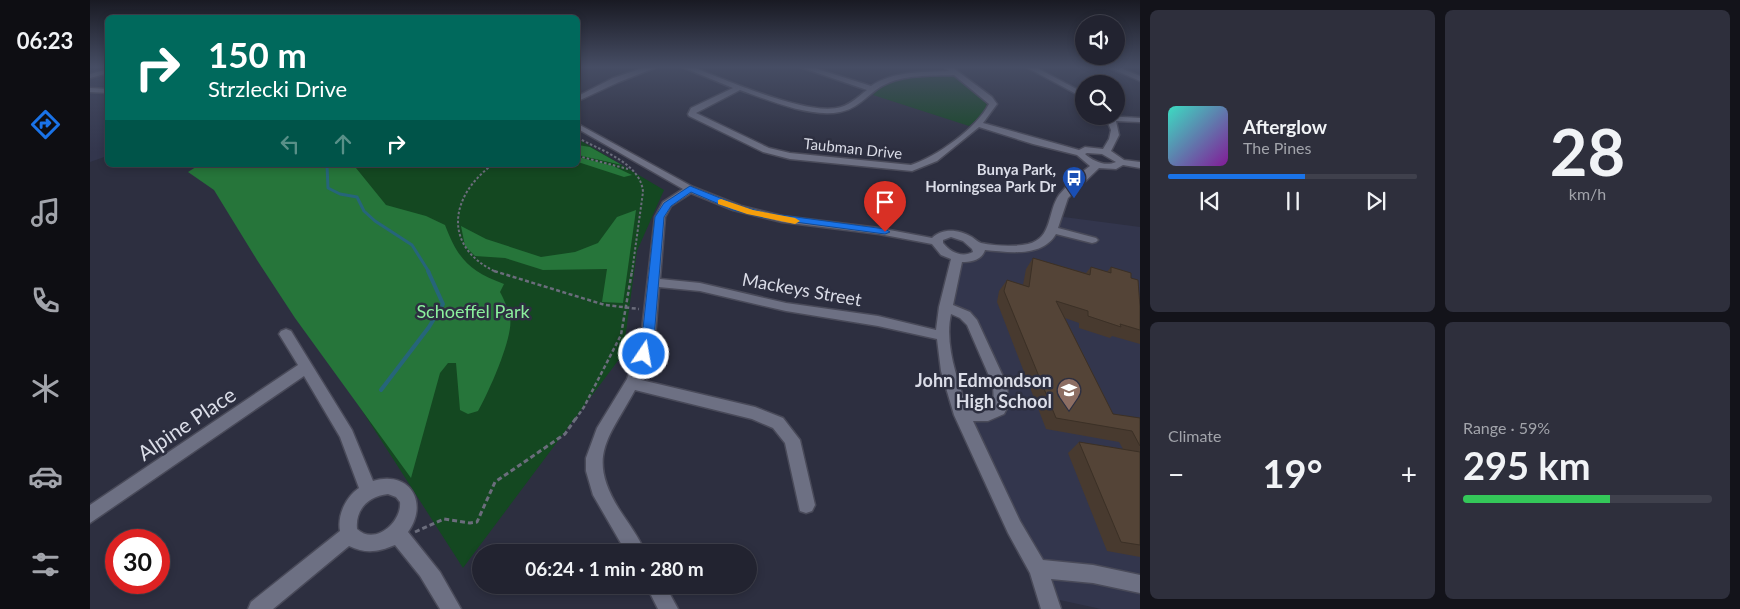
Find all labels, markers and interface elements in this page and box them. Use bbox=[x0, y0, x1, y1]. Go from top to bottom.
map controls bbox=[1075, 15, 1125, 125]
button: sound bbox=[1075, 15, 1125, 65]
text: 06:23 bbox=[17, 27, 73, 54]
text: 150 m bbox=[208, 33, 307, 75]
icon: right bbox=[125, 35, 190, 100]
text: Strzlecki Drive bbox=[208, 75, 347, 102]
button: search bbox=[1075, 75, 1125, 125]
icon: directions bbox=[28, 107, 63, 142]
text: 28 bbox=[1550, 112, 1625, 190]
text: Afterglow bbox=[1243, 115, 1327, 138]
icon: left bbox=[276, 130, 304, 158]
icon: ahead bbox=[329, 130, 357, 158]
icon: right bbox=[382, 130, 410, 158]
street label: Taubman Drive bbox=[803, 134, 903, 162]
text: The Pines bbox=[1243, 138, 1312, 157]
place label: Bunya Park, Horningsea Park Dr bbox=[925, 160, 1056, 195]
bus stop icon: Bunya Park, Horningsea Park Dr bbox=[1061, 165, 1087, 199]
pin bbox=[864, 181, 906, 232]
text: km/h bbox=[1569, 184, 1606, 203]
icon: previous bbox=[1196, 187, 1224, 215]
icon: pause bbox=[1279, 187, 1307, 215]
icon: next bbox=[1362, 187, 1390, 215]
icon: arrive bbox=[871, 188, 899, 216]
icon: music bbox=[28, 195, 63, 230]
street label: Mackeys Street bbox=[741, 268, 864, 310]
icon: phone bbox=[28, 283, 63, 318]
park label: Schoeffel Park bbox=[416, 300, 530, 322]
position arrow bbox=[617, 327, 669, 379]
place label: John Edmondson High School bbox=[915, 369, 1052, 412]
icon: climate bbox=[28, 371, 63, 406]
school or university icon: John Edmondson High School bbox=[1056, 377, 1082, 411]
street label: Alpine Place bbox=[132, 381, 240, 465]
text: Range · 59% bbox=[1463, 418, 1550, 437]
text: Climate bbox=[1168, 426, 1221, 445]
text: 295 km bbox=[1463, 442, 1591, 488]
text: 19° bbox=[1263, 450, 1322, 496]
text: − bbox=[1168, 457, 1184, 491]
text: + bbox=[1401, 457, 1417, 491]
icon: car bbox=[28, 459, 63, 494]
speed limit sign: 30 bbox=[105, 529, 170, 594]
icon: filters bbox=[28, 547, 63, 582]
text: 06:24 · 1 min · 280 m bbox=[525, 557, 704, 580]

